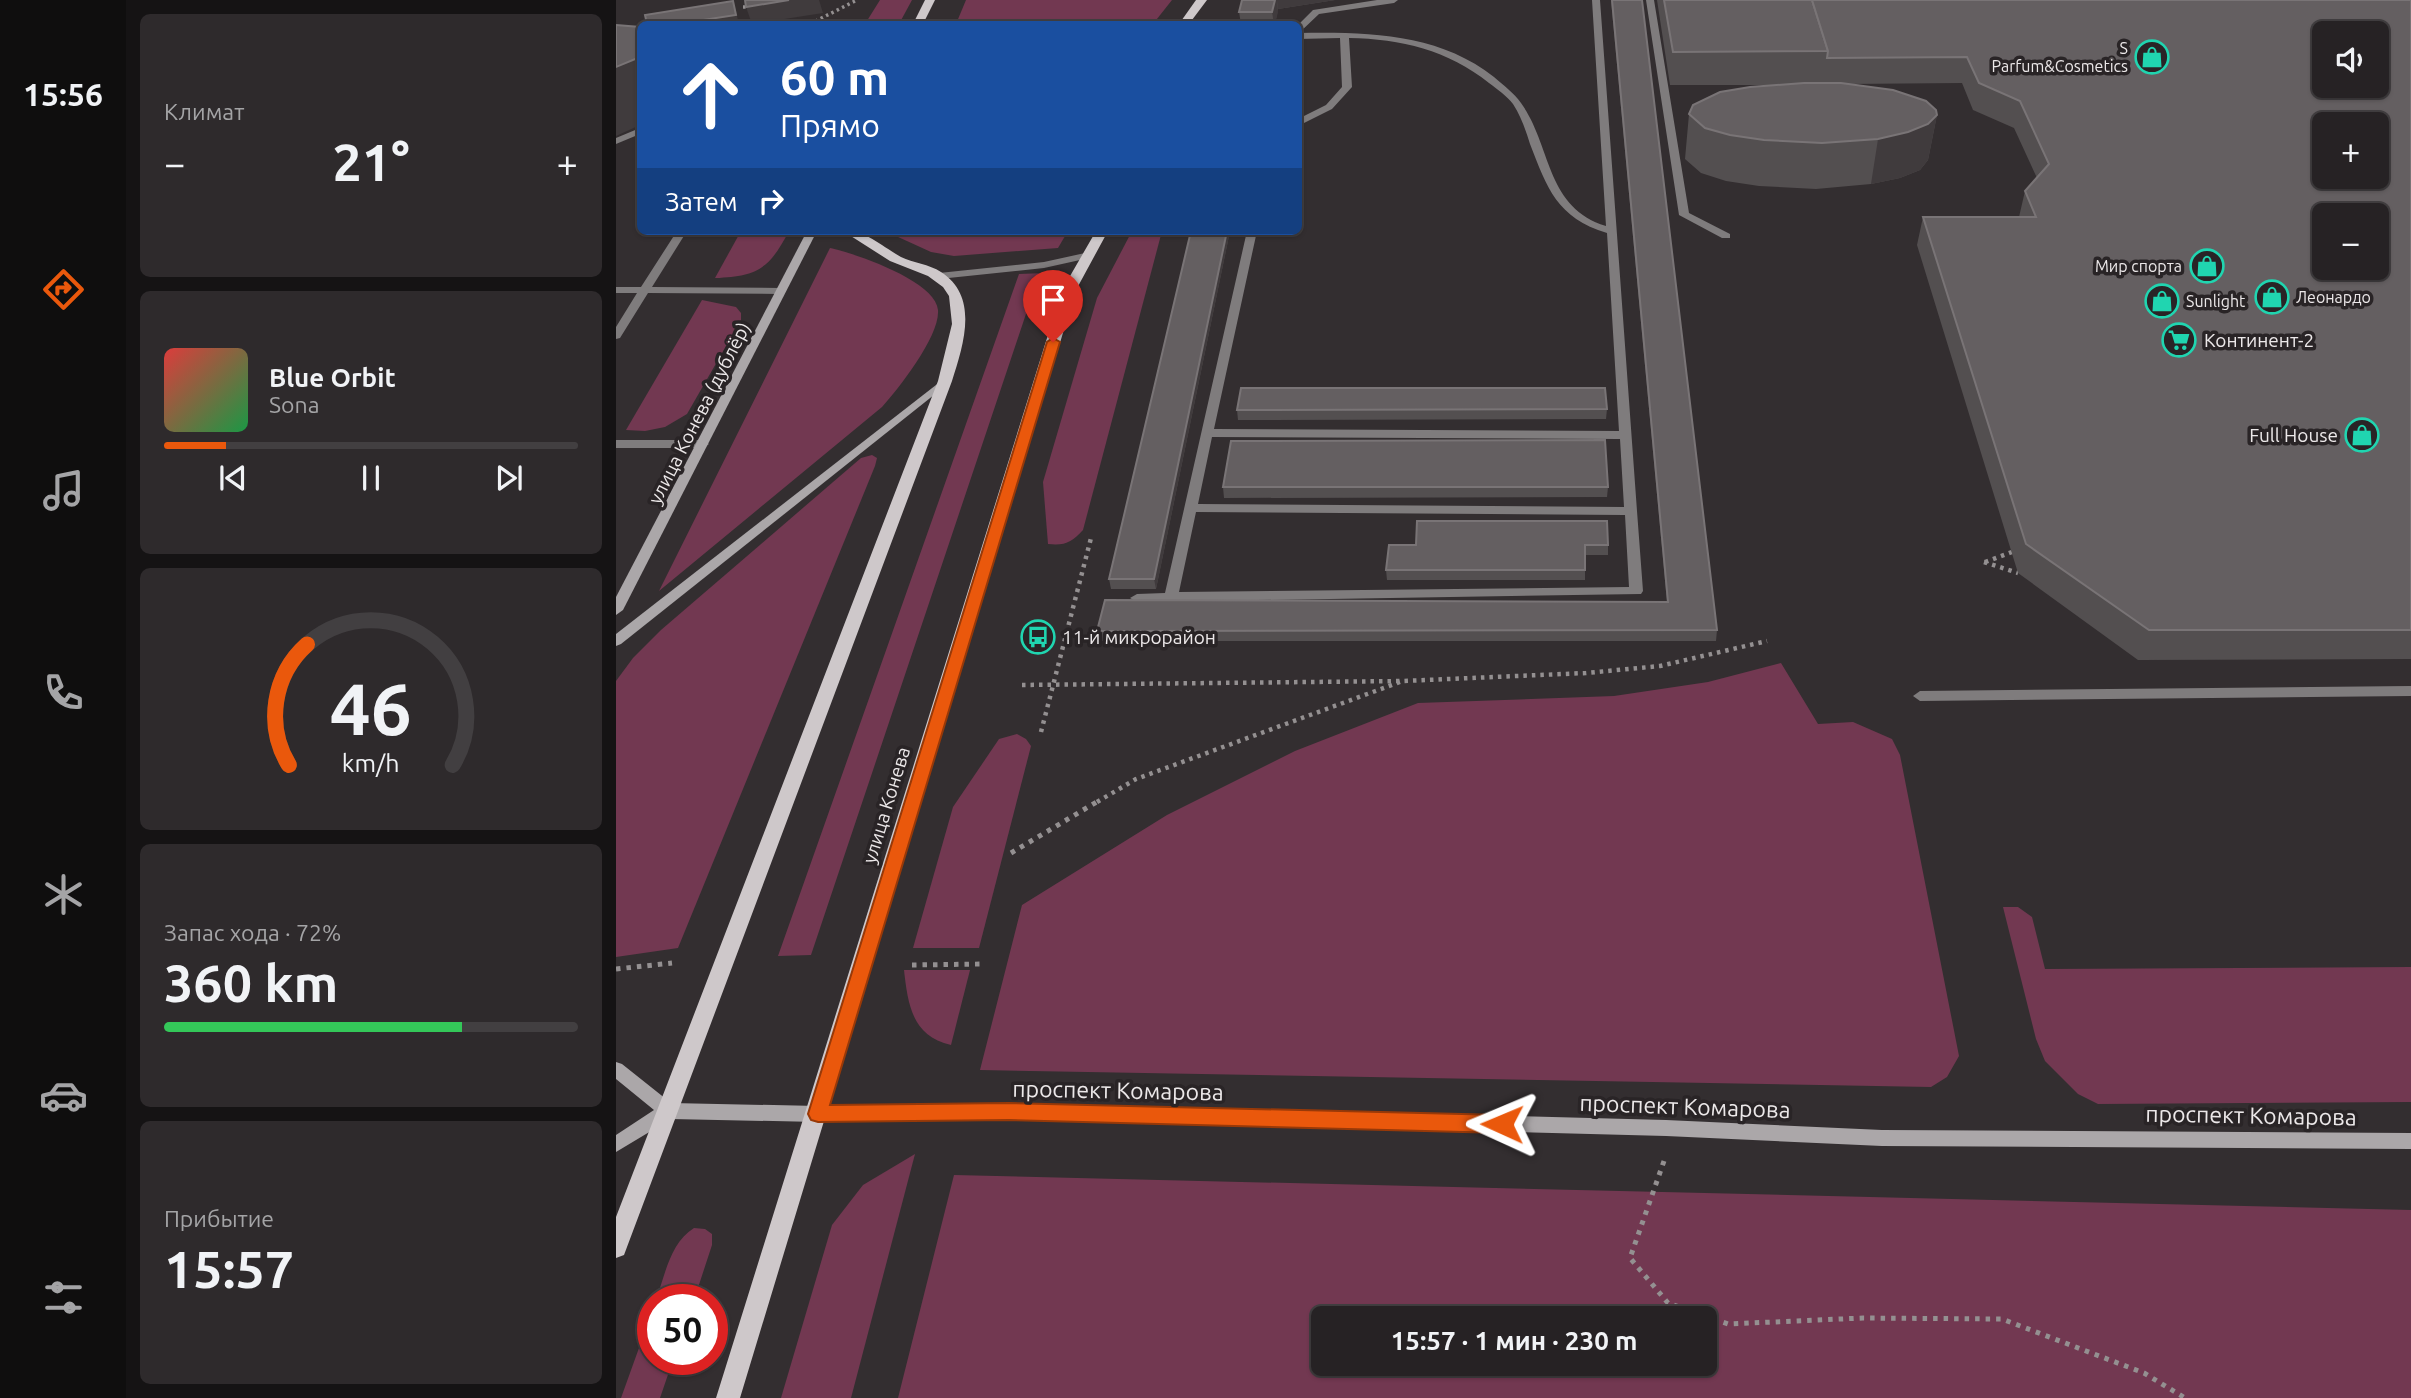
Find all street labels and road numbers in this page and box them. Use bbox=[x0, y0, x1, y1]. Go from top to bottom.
street label: улица Конева (дублёр) bbox=[644, 318, 754, 508]
street label: улица Конева bbox=[858, 744, 914, 866]
street label: проспект Комарова bbox=[1012, 1076, 1224, 1104]
street label: проспект Комарова bbox=[1579, 1090, 1791, 1122]
street label: проспект Комарова bbox=[2145, 1101, 2357, 1129]

